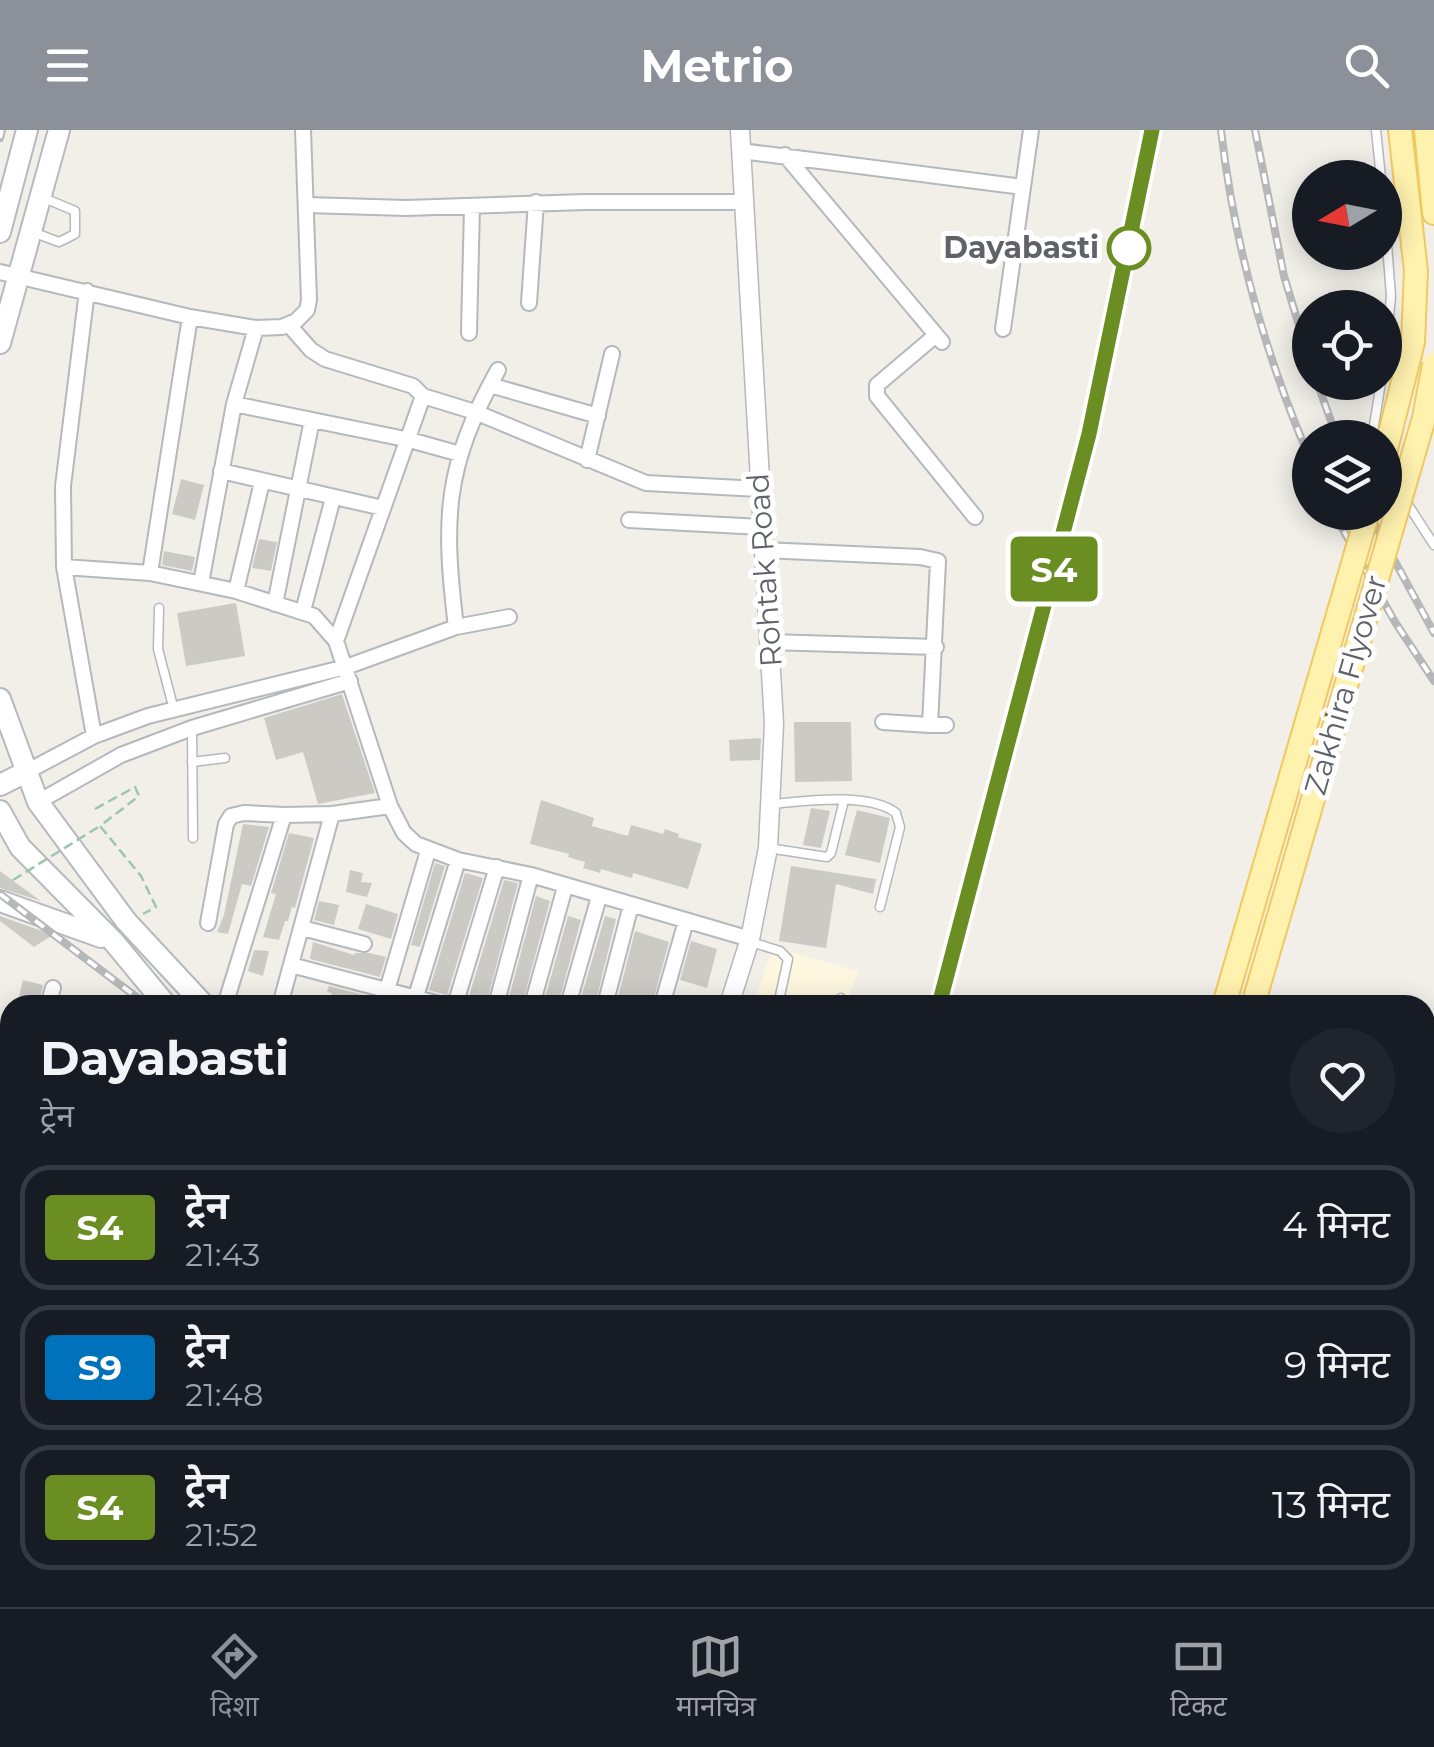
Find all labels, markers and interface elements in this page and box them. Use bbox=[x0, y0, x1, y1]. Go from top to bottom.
icon: menu bbox=[40, 38, 95, 93]
text: Metrio bbox=[640, 38, 794, 93]
icon: search bbox=[1339, 38, 1394, 93]
north arrow bbox=[1292, 160, 1402, 270]
map controls bbox=[1292, 160, 1402, 530]
marker: Dayabasti bbox=[1108, 227, 1150, 269]
place label: Dayabasti bbox=[943, 229, 1099, 266]
button: locate bbox=[1292, 290, 1402, 400]
button: layers bbox=[1292, 420, 1402, 530]
street label: Rohtak Road bbox=[739, 472, 790, 668]
line badge: S4 bbox=[1009, 536, 1099, 602]
text: S4 bbox=[1031, 548, 1077, 591]
street label: Zakhira Flyover bbox=[1296, 571, 1395, 799]
button: heart bbox=[1290, 1028, 1395, 1133]
text: Dayabasti bbox=[40, 1029, 289, 1087]
text: ट्रेन bbox=[40, 1096, 74, 1135]
text: ट्रेन bbox=[185, 1182, 229, 1229]
text: 4 मिनट bbox=[1282, 1201, 1390, 1248]
text: S4 bbox=[77, 1206, 123, 1249]
text: 21:43 bbox=[185, 1235, 260, 1274]
text: ट्रेन bbox=[185, 1322, 229, 1369]
text: 9 मिनट bbox=[1284, 1341, 1390, 1388]
text: S9 bbox=[78, 1346, 122, 1389]
text: 21:48 bbox=[185, 1375, 263, 1414]
text: ट्रेन bbox=[185, 1462, 229, 1509]
text: 13 मिनट bbox=[1272, 1481, 1390, 1528]
text: S4 bbox=[77, 1486, 123, 1529]
text: 21:52 bbox=[185, 1515, 258, 1554]
tab: दिशा bbox=[207, 1629, 262, 1727]
tab: मानचित्र bbox=[676, 1629, 756, 1727]
tab: टिकट bbox=[1170, 1629, 1227, 1727]

